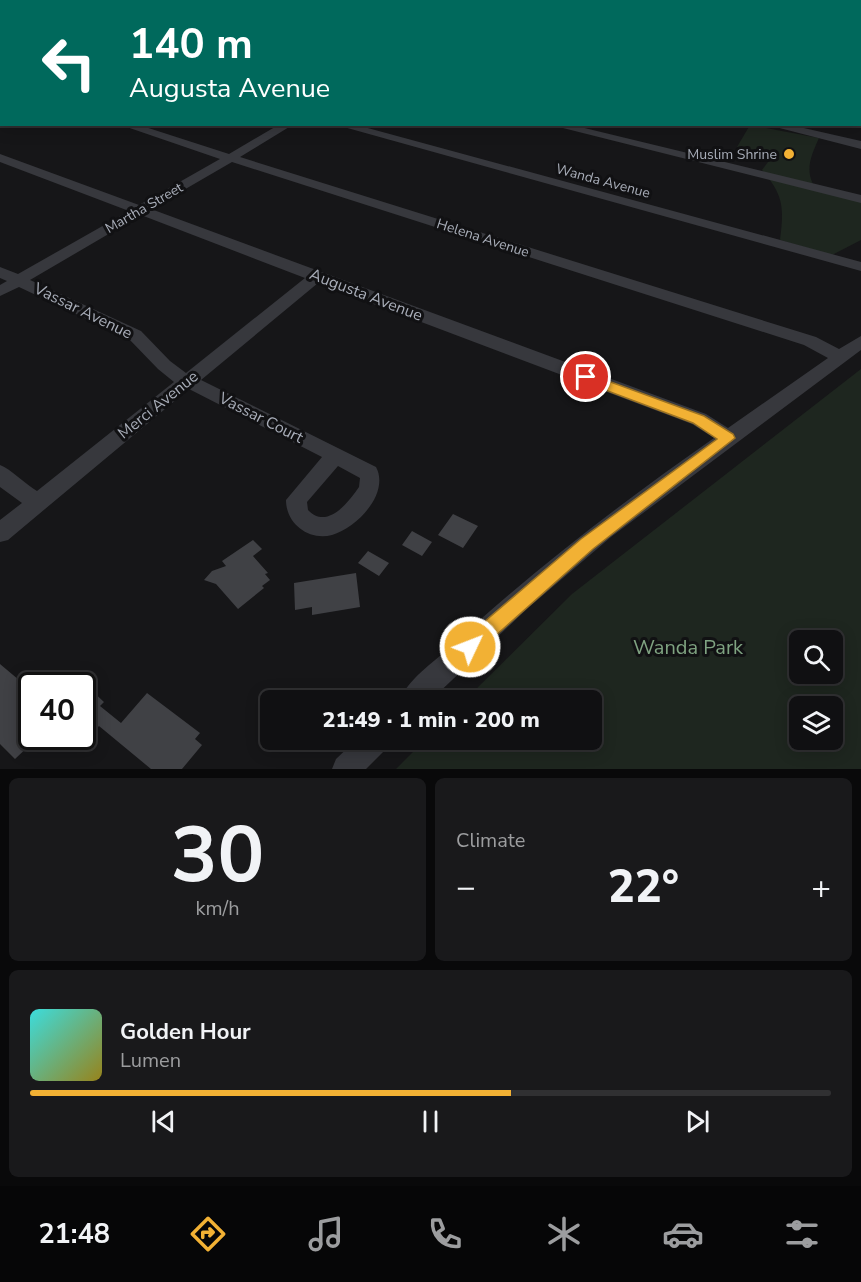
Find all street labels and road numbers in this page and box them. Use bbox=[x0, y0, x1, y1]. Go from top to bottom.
street label: Wanda Avenue bbox=[554, 159, 652, 203]
street label: Martha Street bbox=[102, 178, 186, 238]
street label: Helena Avenue bbox=[434, 214, 532, 262]
street label: Augusta Avenue bbox=[306, 263, 426, 327]
street label: Vassar Avenue bbox=[29, 277, 136, 344]
street label: Merci Avenue bbox=[113, 366, 203, 444]
street label: Vassar Court bbox=[214, 387, 307, 449]

